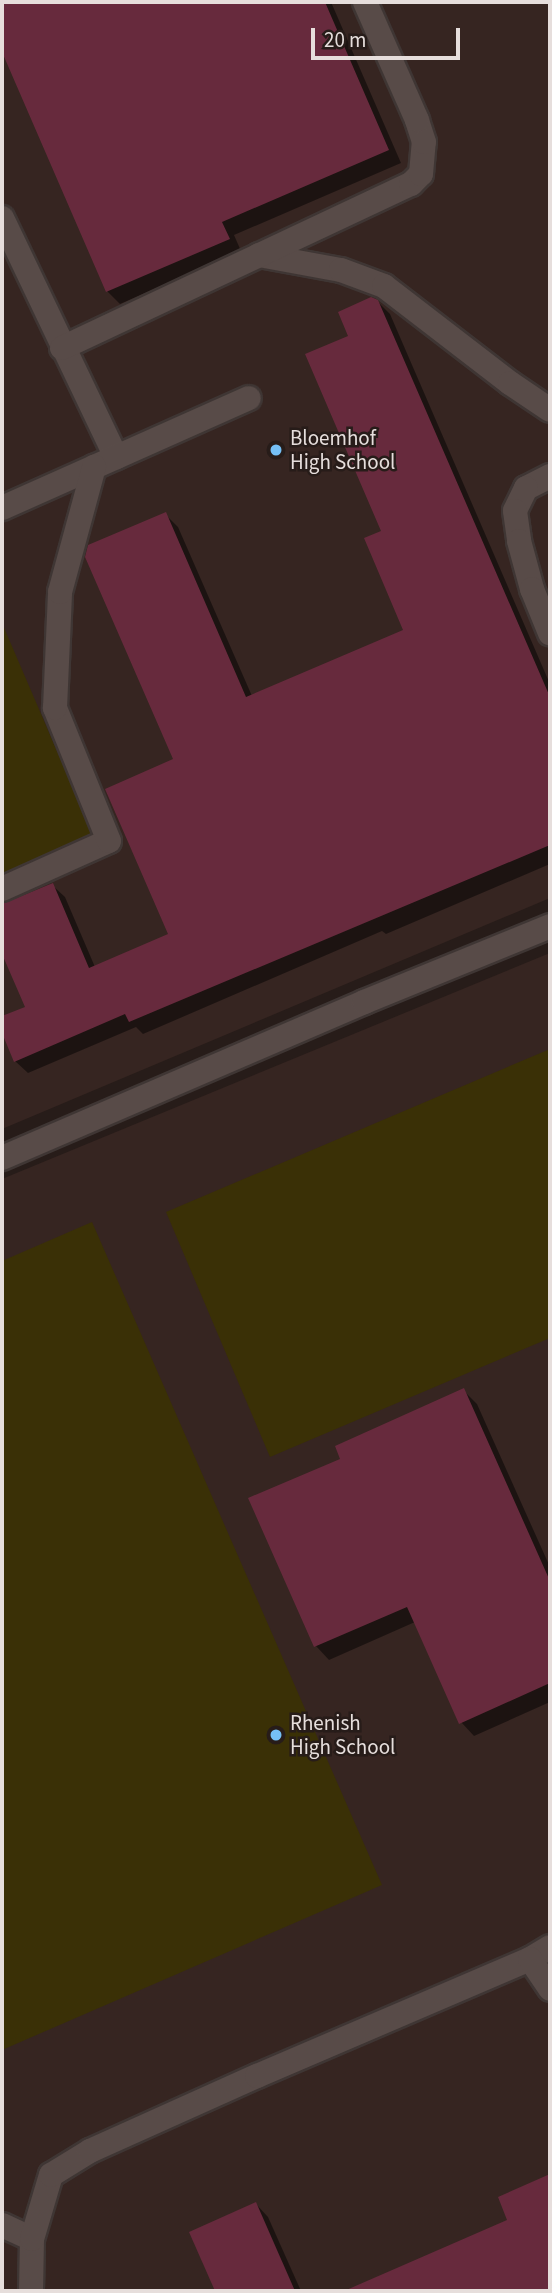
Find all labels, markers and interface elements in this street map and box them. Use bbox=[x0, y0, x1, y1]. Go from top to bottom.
scale bar bbox=[314, 14, 463, 58]
text: 20 m bbox=[324, 25, 366, 55]
place label: Bloemhof High School bbox=[290, 425, 395, 475]
marker: Bloemhof High School bbox=[268, 442, 284, 458]
place label: Rhenish High School bbox=[290, 1710, 395, 1760]
marker: Rhenish High School bbox=[268, 1727, 284, 1743]

